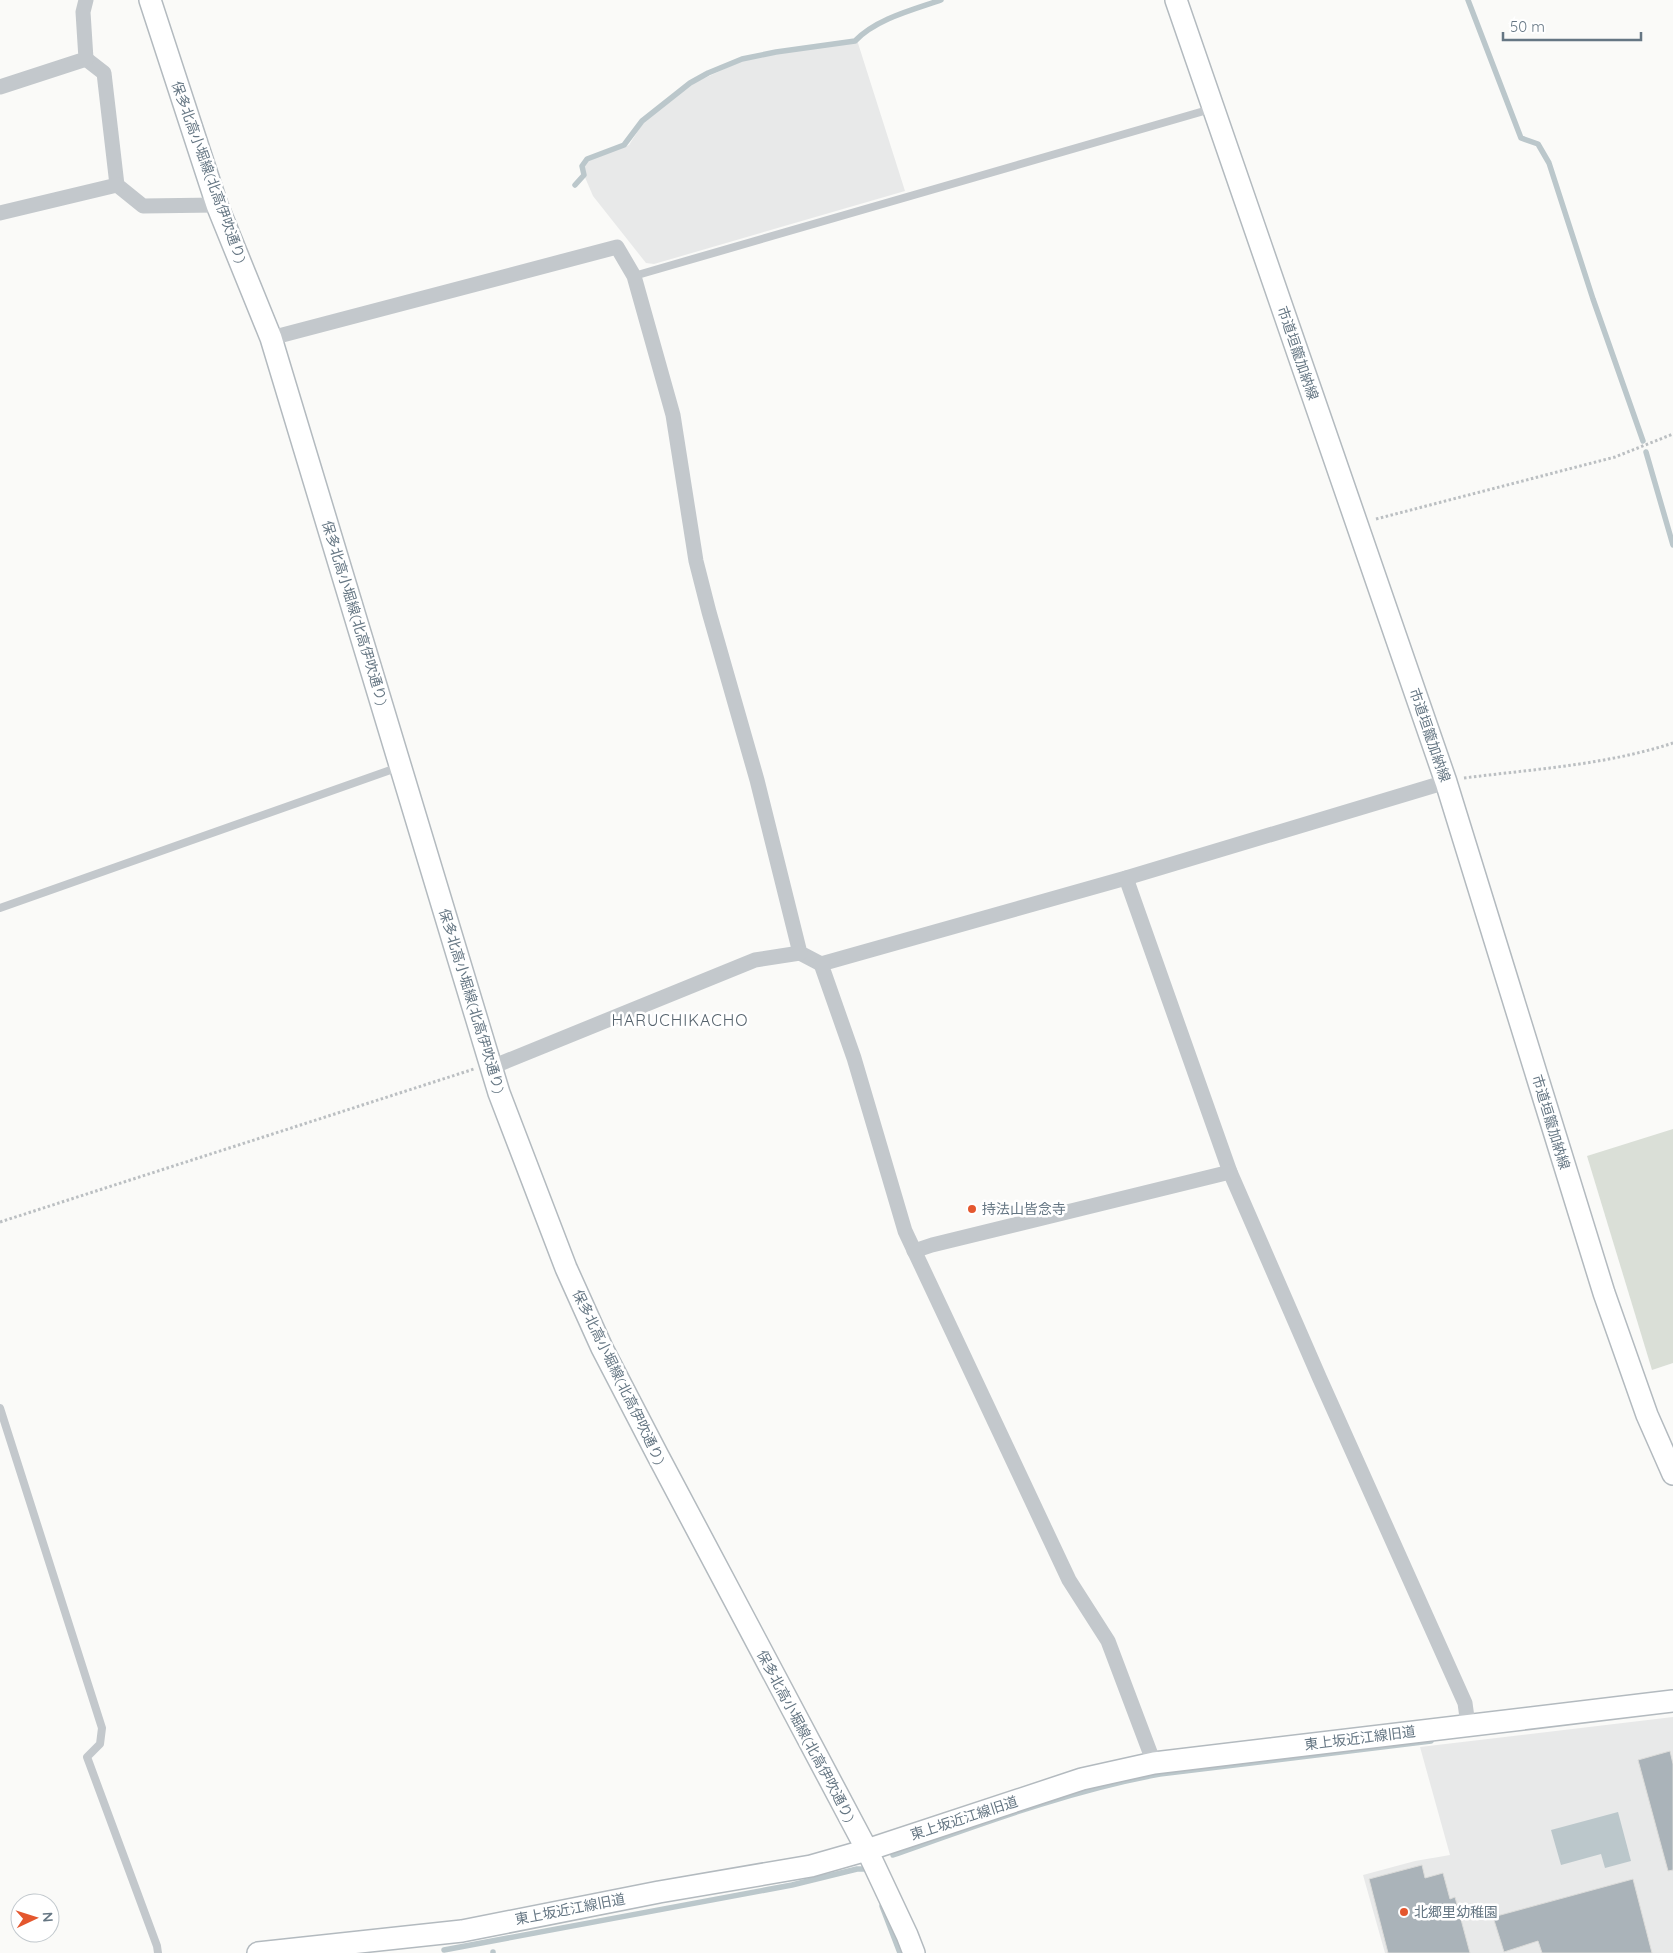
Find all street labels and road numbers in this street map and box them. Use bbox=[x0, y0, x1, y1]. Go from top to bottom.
street label: 保多北高小堀線(北高伊吹通り) bbox=[168, 78, 250, 266]
street label: 市道垣籠加納線 bbox=[1274, 304, 1322, 402]
street label: 保多北高小堀線(北高伊吹通り) bbox=[318, 518, 392, 708]
street label: 市道垣籠加納線 bbox=[1406, 686, 1454, 784]
street label: 保多北高小堀線(北高伊吹通り) bbox=[435, 906, 509, 1096]
street label: 市道垣籠加納線 bbox=[1528, 1073, 1574, 1171]
street label: 保多北高小堀線(北高伊吹通り) bbox=[569, 1287, 669, 1467]
street label: 保多北高小堀線(北高伊吹通り) bbox=[753, 1647, 859, 1825]
street label: 東上坂近江線旧道 bbox=[1303, 1722, 1417, 1754]
street label: 東上坂近江線旧道 bbox=[908, 1792, 1020, 1844]
street label: 東上坂近江線旧道 bbox=[513, 1889, 627, 1929]

